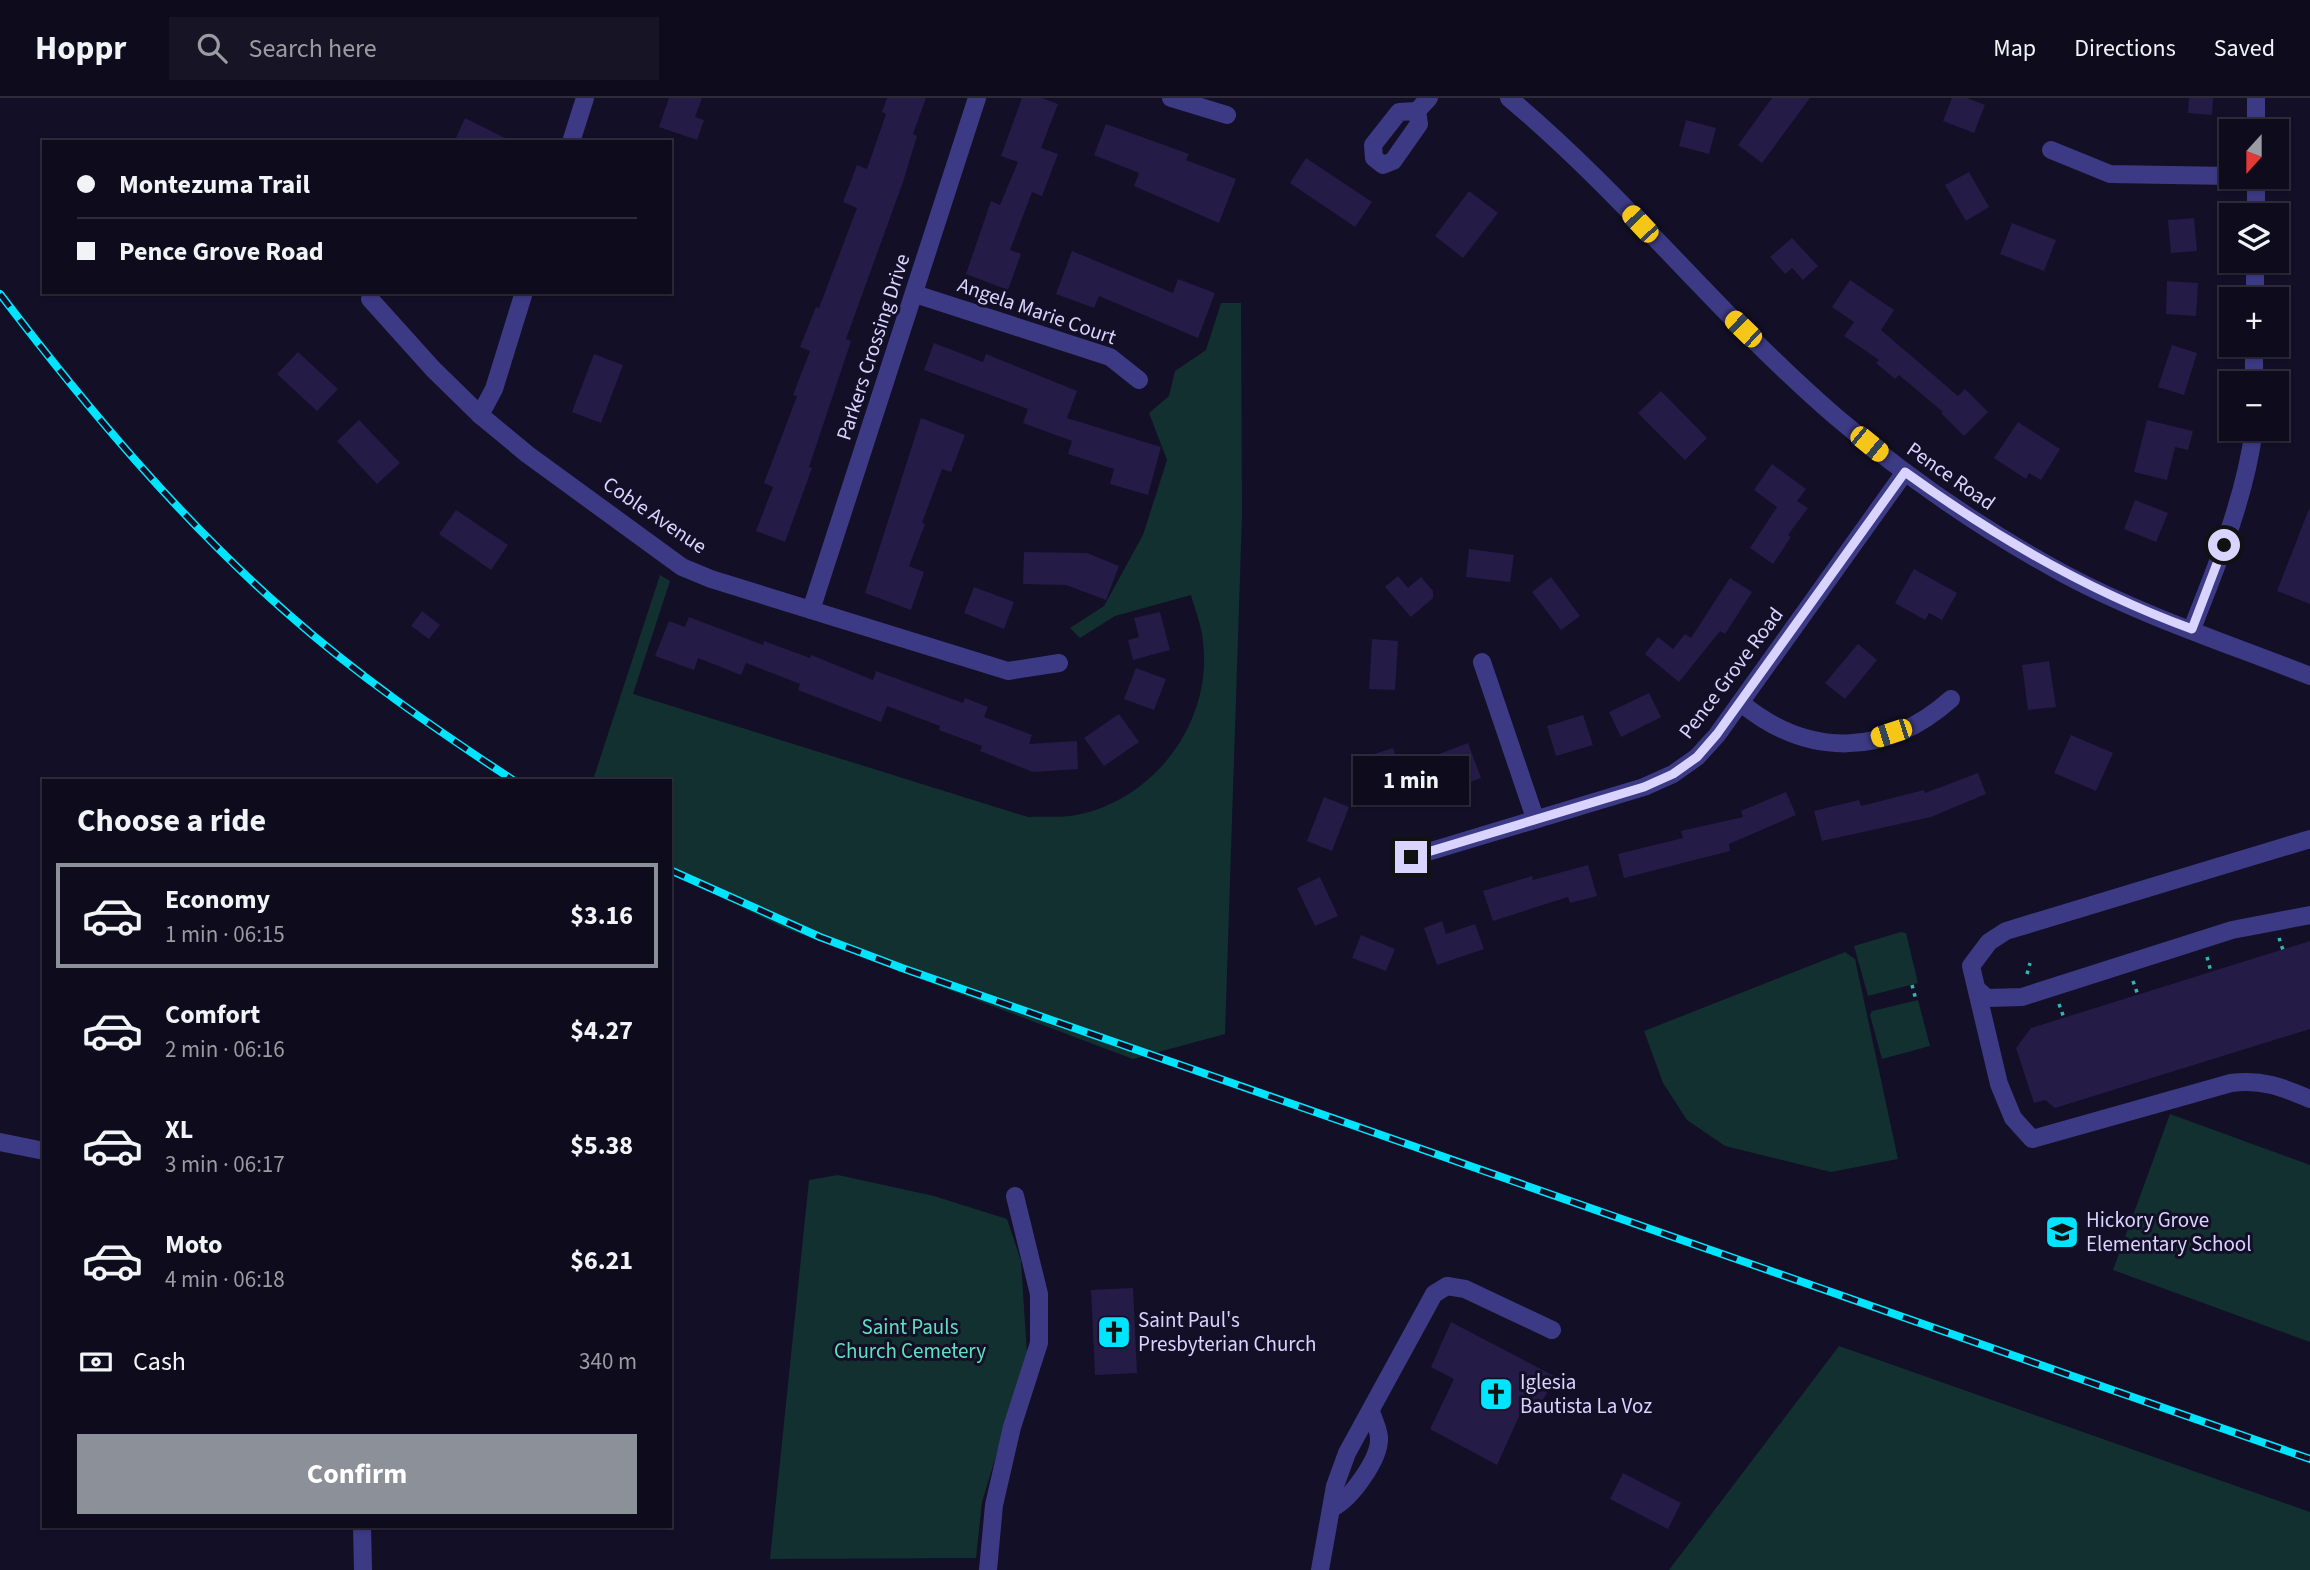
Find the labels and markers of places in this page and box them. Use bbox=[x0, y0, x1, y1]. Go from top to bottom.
place label: Hickory Grove Elementary School bbox=[2086, 1205, 2252, 1259]
school or university icon: Hickory Grove Elementary School bbox=[2043, 1213, 2081, 1251]
place label: Saint Paul's Presbyterian Church bbox=[1138, 1305, 1316, 1359]
church icon: Saint Paul's Presbyterian Church bbox=[1095, 1313, 1133, 1351]
place label: Iglesia Bautista La Voz bbox=[1520, 1367, 1652, 1421]
church icon: Iglesia Bautista La Voz bbox=[1477, 1375, 1515, 1413]

